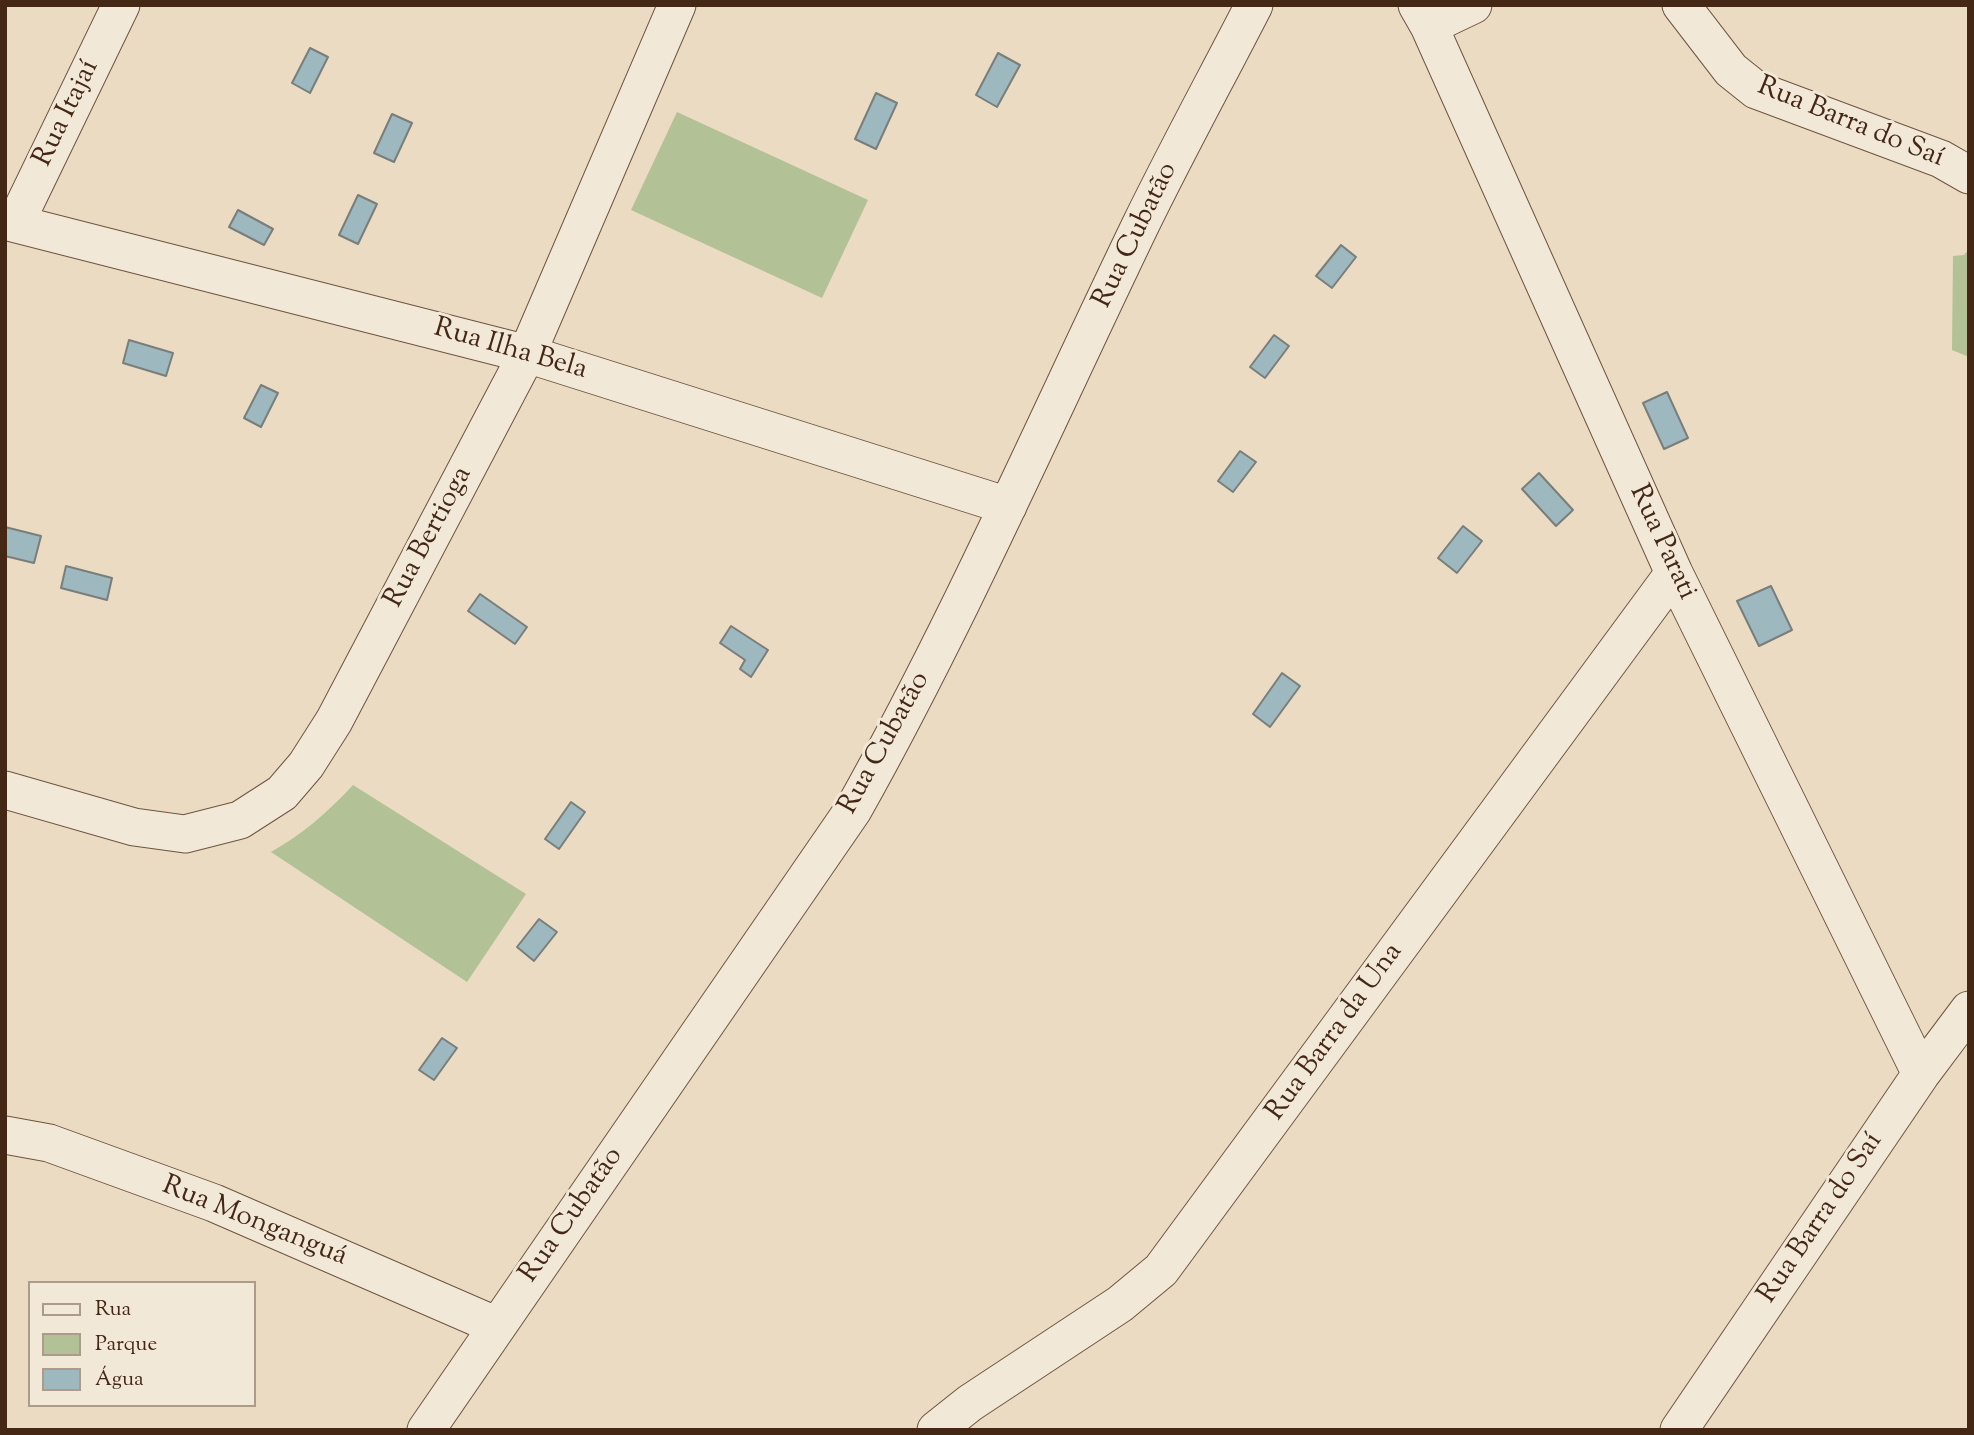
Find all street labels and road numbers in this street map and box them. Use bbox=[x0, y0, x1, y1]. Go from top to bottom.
street label: Rua Itajaí bbox=[28, 55, 108, 173]
street label: Rua Barra do Saí bbox=[1752, 71, 1948, 177]
street label: Rua Cubatão bbox=[1087, 158, 1187, 314]
street label: Rua Ilha Bela bbox=[429, 313, 591, 389]
street label: Rua Bertioga bbox=[379, 462, 481, 614]
street label: Rua Parati bbox=[1620, 480, 1702, 606]
street label: Rua Cubatão bbox=[833, 667, 939, 821]
street label: Rua Barra da Una bbox=[1260, 938, 1412, 1128]
street label: Rua Barra do Saí bbox=[1753, 1127, 1891, 1311]
street label: Rua Cubatão bbox=[514, 1142, 632, 1290]
street label: Rua Monganguá bbox=[157, 1171, 351, 1275]

